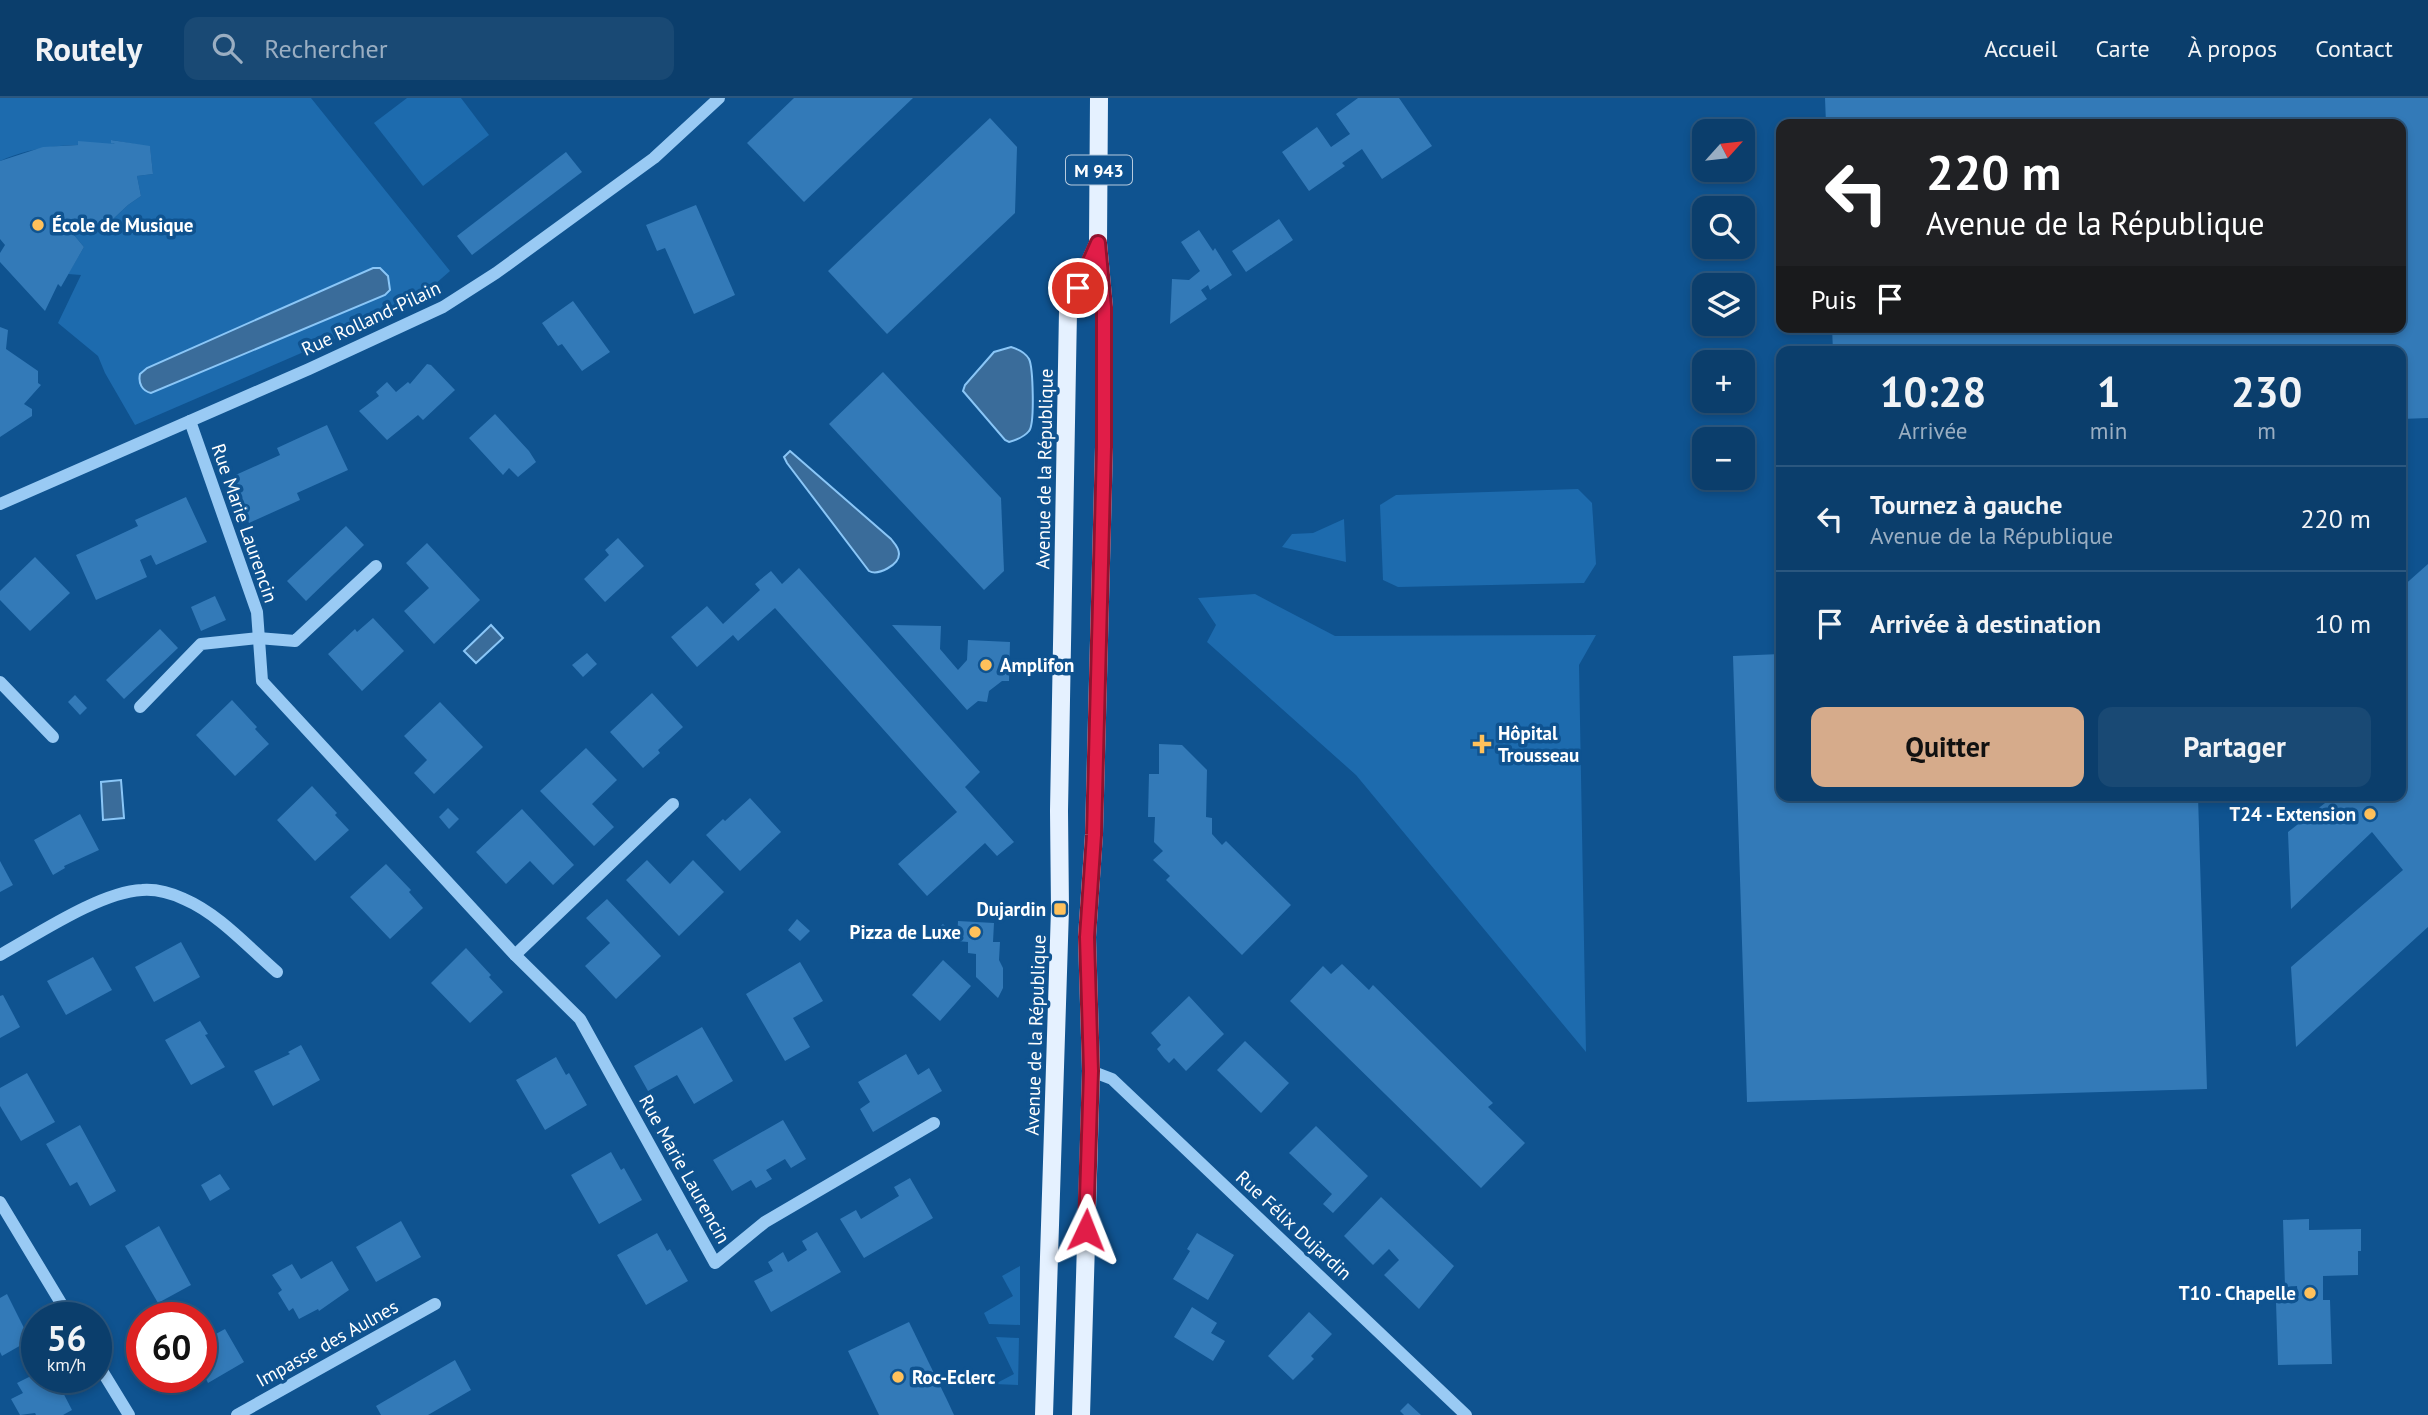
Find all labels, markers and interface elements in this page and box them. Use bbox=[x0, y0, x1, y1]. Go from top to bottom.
search box bbox=[184, 17, 674, 80]
text: Routely bbox=[35, 27, 142, 70]
icon: search bbox=[208, 29, 246, 67]
text: Rechercher bbox=[264, 32, 388, 65]
text: Accueil bbox=[1984, 33, 2058, 64]
text: Carte bbox=[2096, 33, 2150, 64]
text: À propos bbox=[2188, 33, 2277, 64]
text: Contact bbox=[2315, 33, 2393, 64]
north arrow bbox=[1692, 119, 1755, 182]
map controls bbox=[1692, 119, 1755, 490]
text: 220 m bbox=[1926, 140, 2061, 204]
icon: left bbox=[1811, 147, 1902, 238]
road number: M 943 bbox=[1066, 156, 1132, 184]
button: search bbox=[1692, 196, 1755, 259]
text: Avenue de la République bbox=[1926, 202, 2264, 244]
place label: École de Musique bbox=[52, 213, 193, 237]
marker: École de Musique bbox=[30, 217, 46, 233]
pin bbox=[1048, 258, 1108, 318]
icon: arrive bbox=[1059, 269, 1097, 307]
button: layers bbox=[1692, 273, 1755, 336]
street label: Rue Rolland-Pilain bbox=[298, 275, 444, 361]
icon: arrive bbox=[1871, 280, 1909, 318]
text: Puis bbox=[1811, 283, 1857, 316]
button: + bbox=[1692, 350, 1755, 413]
text: 10:28 bbox=[1880, 364, 1986, 419]
text: 1 bbox=[2097, 364, 2120, 419]
text: 230 bbox=[2231, 364, 2302, 419]
street label: Avenue de la République bbox=[1030, 368, 1058, 570]
text: Arrivée bbox=[1898, 416, 1968, 445]
text: min bbox=[2090, 416, 2127, 445]
text: m bbox=[2257, 416, 2276, 445]
button: − bbox=[1692, 427, 1755, 490]
street label: Rue Marie Laurencin bbox=[207, 440, 283, 606]
text: Tournez à gauche bbox=[1870, 488, 2062, 521]
icon: left bbox=[1811, 500, 1849, 538]
text: 220 m bbox=[2300, 502, 2371, 535]
text: Avenue de la République bbox=[1870, 521, 2113, 550]
icon: arrive bbox=[1811, 605, 1849, 643]
text: Arrivée à destination bbox=[1870, 607, 2101, 640]
text: 10 m bbox=[2315, 607, 2371, 640]
place label: Amplifon bbox=[1000, 653, 1074, 677]
marker: Amplifon bbox=[978, 657, 994, 673]
button: Quitter bbox=[1811, 707, 2084, 787]
button: Partager bbox=[2098, 707, 2371, 787]
place label: Hôpital Trousseau bbox=[1498, 721, 1579, 767]
marker: Hôpital Trousseau bbox=[1472, 734, 1492, 754]
place label: T24 - Extension bbox=[2229, 802, 2356, 826]
marker: T24 - Extension bbox=[2362, 806, 2378, 822]
place label: Dujardin bbox=[977, 897, 1046, 921]
marker: Dujardin bbox=[1052, 901, 1068, 917]
place label: Pizza de Luxe bbox=[850, 920, 961, 944]
marker: Pizza de Luxe bbox=[967, 924, 983, 940]
street label: Avenue de la République bbox=[1020, 934, 1050, 1136]
street label: Rue Marie Laurencin bbox=[634, 1090, 736, 1248]
street label: Rue Félix Dujardin bbox=[1231, 1165, 1357, 1285]
position arrow bbox=[1049, 1193, 1123, 1267]
place label: T10 - Chapelle bbox=[2179, 1281, 2296, 1305]
marker: T10 - Chapelle bbox=[2302, 1285, 2318, 1301]
street label: Impasse des Aulnes bbox=[252, 1294, 402, 1392]
speed limit sign: 60 bbox=[126, 1302, 217, 1393]
text: 56 bbox=[47, 1315, 86, 1361]
text: km/h bbox=[47, 1353, 86, 1376]
place label: Roc-Eclerc bbox=[912, 1365, 995, 1389]
marker: Roc-Eclerc bbox=[890, 1369, 906, 1385]

